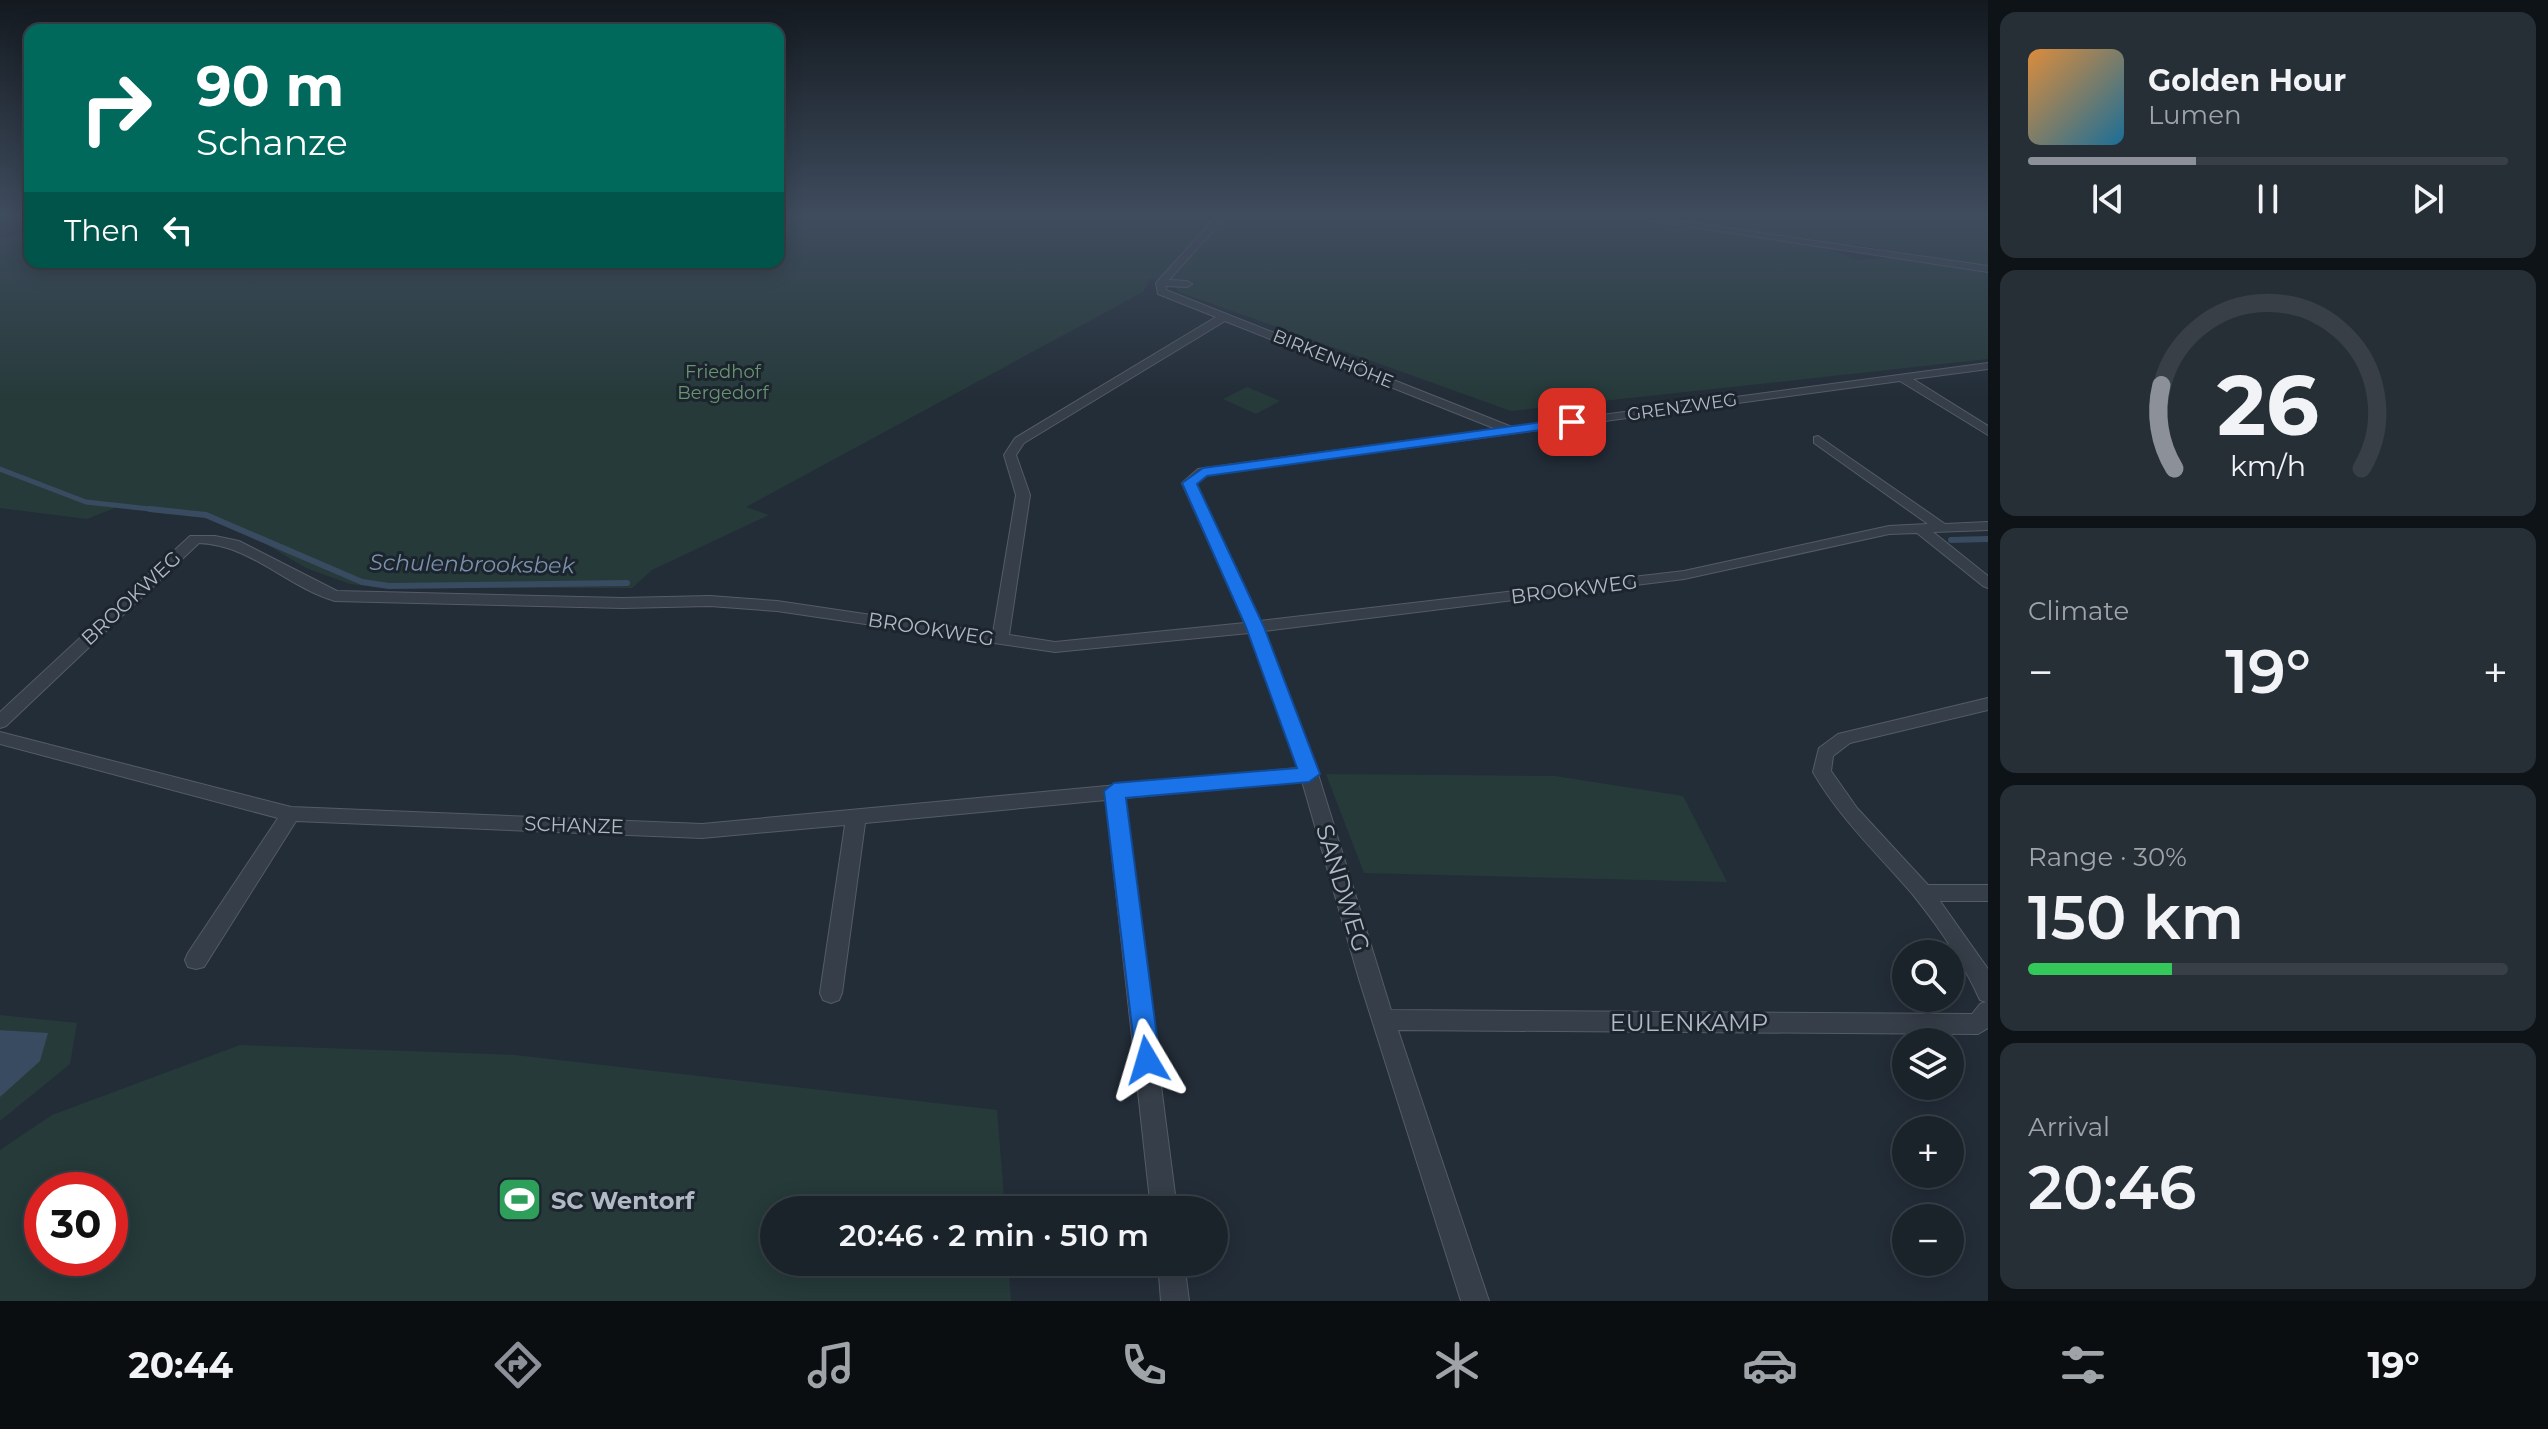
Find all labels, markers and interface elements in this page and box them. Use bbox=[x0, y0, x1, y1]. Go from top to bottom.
text: 90 m bbox=[196, 52, 344, 120]
icon: right bbox=[64, 56, 168, 160]
text: Golden Hour bbox=[2148, 62, 2346, 99]
text: Lumen bbox=[2148, 99, 2241, 131]
text: Schanze bbox=[196, 120, 348, 164]
icon: previous bbox=[2086, 177, 2130, 221]
icon: pause bbox=[2246, 177, 2290, 221]
icon: next bbox=[2406, 177, 2450, 221]
icon: left bbox=[156, 208, 200, 252]
text: Then bbox=[64, 212, 140, 249]
street label: BIRKENHÖHE bbox=[1270, 325, 1396, 393]
text: 26 bbox=[2217, 353, 2319, 455]
park label: Friedhof Bergedorf bbox=[677, 361, 770, 404]
pin bbox=[1538, 388, 1606, 456]
street label: GRENZWEG bbox=[1626, 388, 1738, 426]
icon: arrive bbox=[1550, 400, 1594, 444]
text: km/h bbox=[2230, 448, 2306, 483]
street label: BROOKWEG bbox=[76, 546, 186, 650]
water label: Schulenbrooksbek bbox=[369, 549, 576, 579]
street label: BROOKWEG bbox=[1509, 569, 1639, 609]
text: Climate bbox=[2028, 595, 2129, 627]
street label: BROOKWEG bbox=[866, 607, 996, 651]
text: 19° bbox=[2225, 635, 2311, 708]
text: − bbox=[2028, 645, 2053, 699]
text: + bbox=[2483, 645, 2508, 699]
street label: SCHANZE bbox=[524, 811, 624, 839]
street label: SANDWEG bbox=[1310, 821, 1376, 955]
text: Range · 30% bbox=[2028, 841, 2187, 873]
text: 150 km bbox=[2028, 881, 2244, 954]
map controls bbox=[1892, 940, 1964, 1276]
button: search bbox=[1892, 940, 1964, 1012]
street label: EULENKAMP bbox=[1610, 1008, 1768, 1037]
position arrow bbox=[1105, 1018, 1189, 1102]
button: layers bbox=[1892, 1028, 1964, 1100]
text: Arrival bbox=[2028, 1111, 2110, 1143]
button: + bbox=[1892, 1116, 1964, 1188]
text: 20:46 bbox=[2028, 1151, 2196, 1224]
speed limit sign: 30 bbox=[24, 1172, 128, 1276]
sports icon: SC Wentorf bbox=[496, 1176, 544, 1224]
place label: SC Wentorf bbox=[551, 1186, 696, 1215]
button: − bbox=[1892, 1204, 1964, 1276]
text: 20:46 · 2 min · 510 m bbox=[839, 1217, 1149, 1254]
icon: directions bbox=[490, 1337, 546, 1393]
icon: music bbox=[803, 1337, 859, 1393]
icon: phone bbox=[1116, 1337, 1172, 1393]
icon: climate bbox=[1429, 1337, 1485, 1393]
icon: car bbox=[1742, 1337, 1798, 1393]
icon: filters bbox=[2055, 1337, 2111, 1393]
text: 20:44 bbox=[128, 1343, 233, 1387]
text: 19° bbox=[2367, 1343, 2420, 1387]

